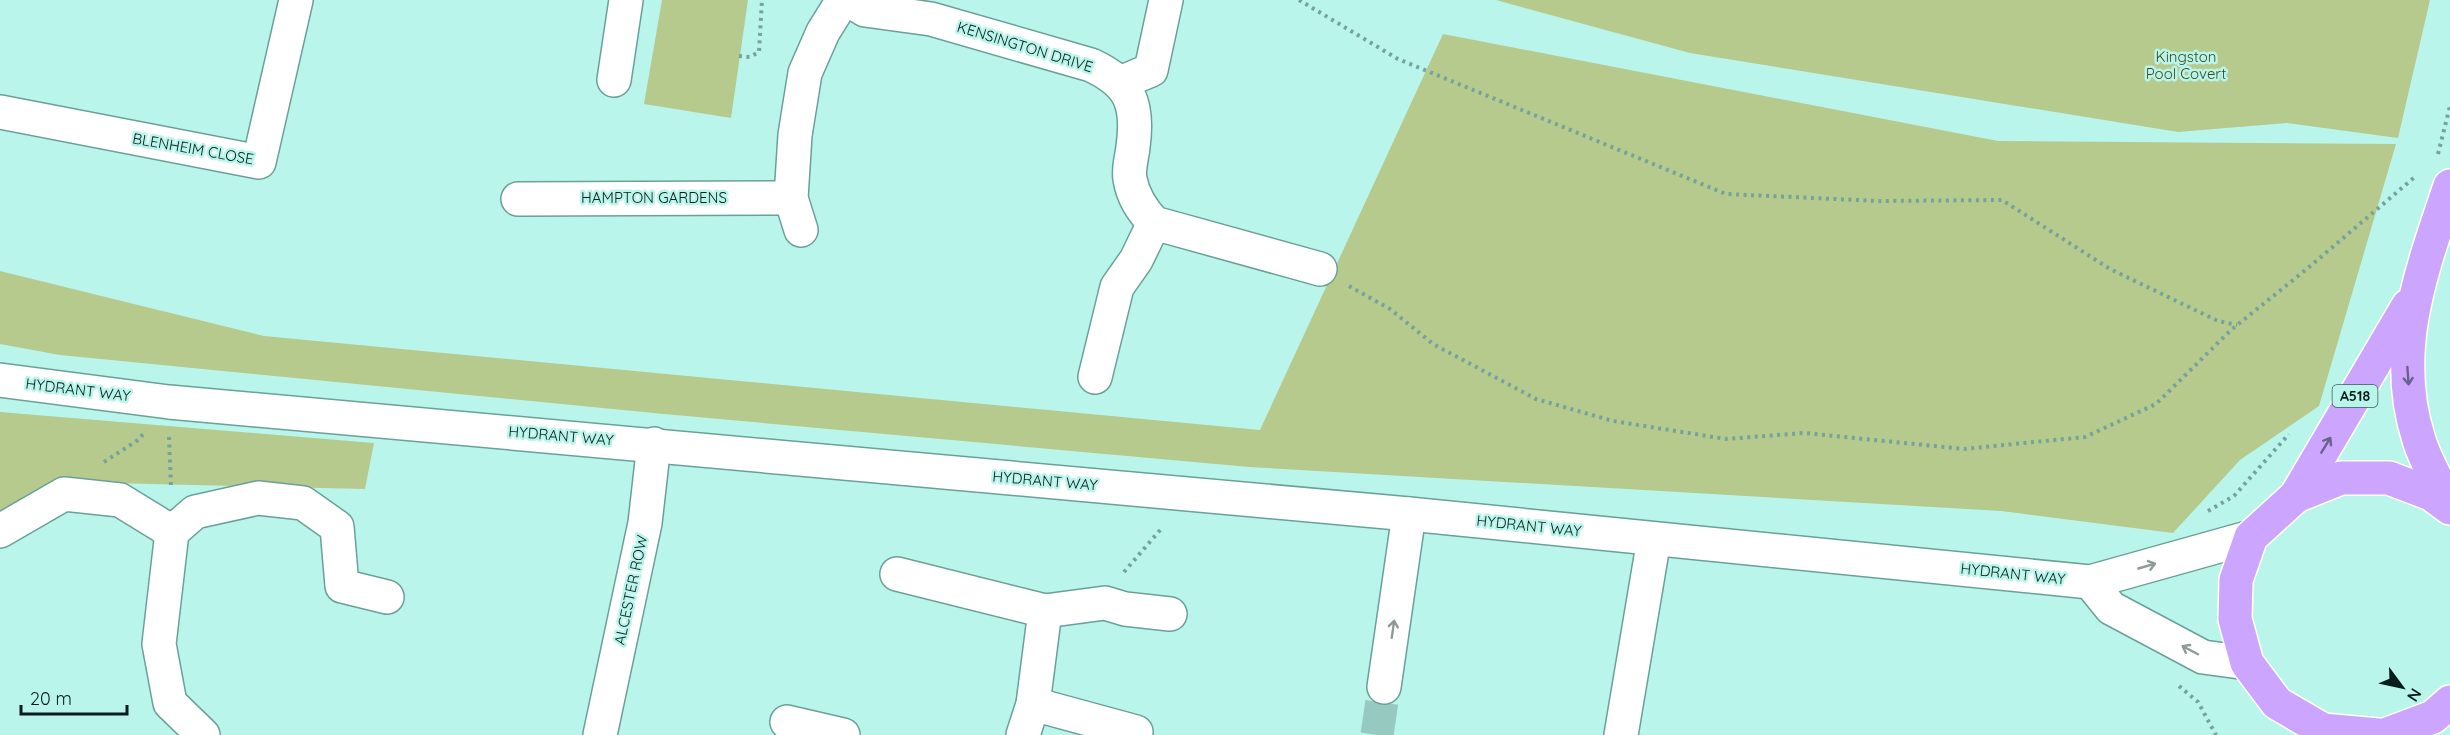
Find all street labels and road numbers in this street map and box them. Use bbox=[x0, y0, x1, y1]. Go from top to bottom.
street label: KENSINGTON DRIVE bbox=[955, 17, 1095, 76]
street label: BLENHEIM CLOSE bbox=[131, 128, 255, 169]
street label: HAMPTON GARDENS bbox=[581, 188, 727, 207]
street label: HYDRANT WAY bbox=[25, 374, 132, 405]
road number: A518 bbox=[2332, 385, 2378, 407]
street label: HYDRANT WAY bbox=[508, 421, 615, 450]
street label: HYDRANT WAY bbox=[992, 466, 1099, 495]
street label: HYDRANT WAY bbox=[1476, 511, 1583, 541]
street label: ALCESTER ROW bbox=[610, 533, 652, 647]
street label: HYDRANT WAY bbox=[1960, 559, 2067, 589]

